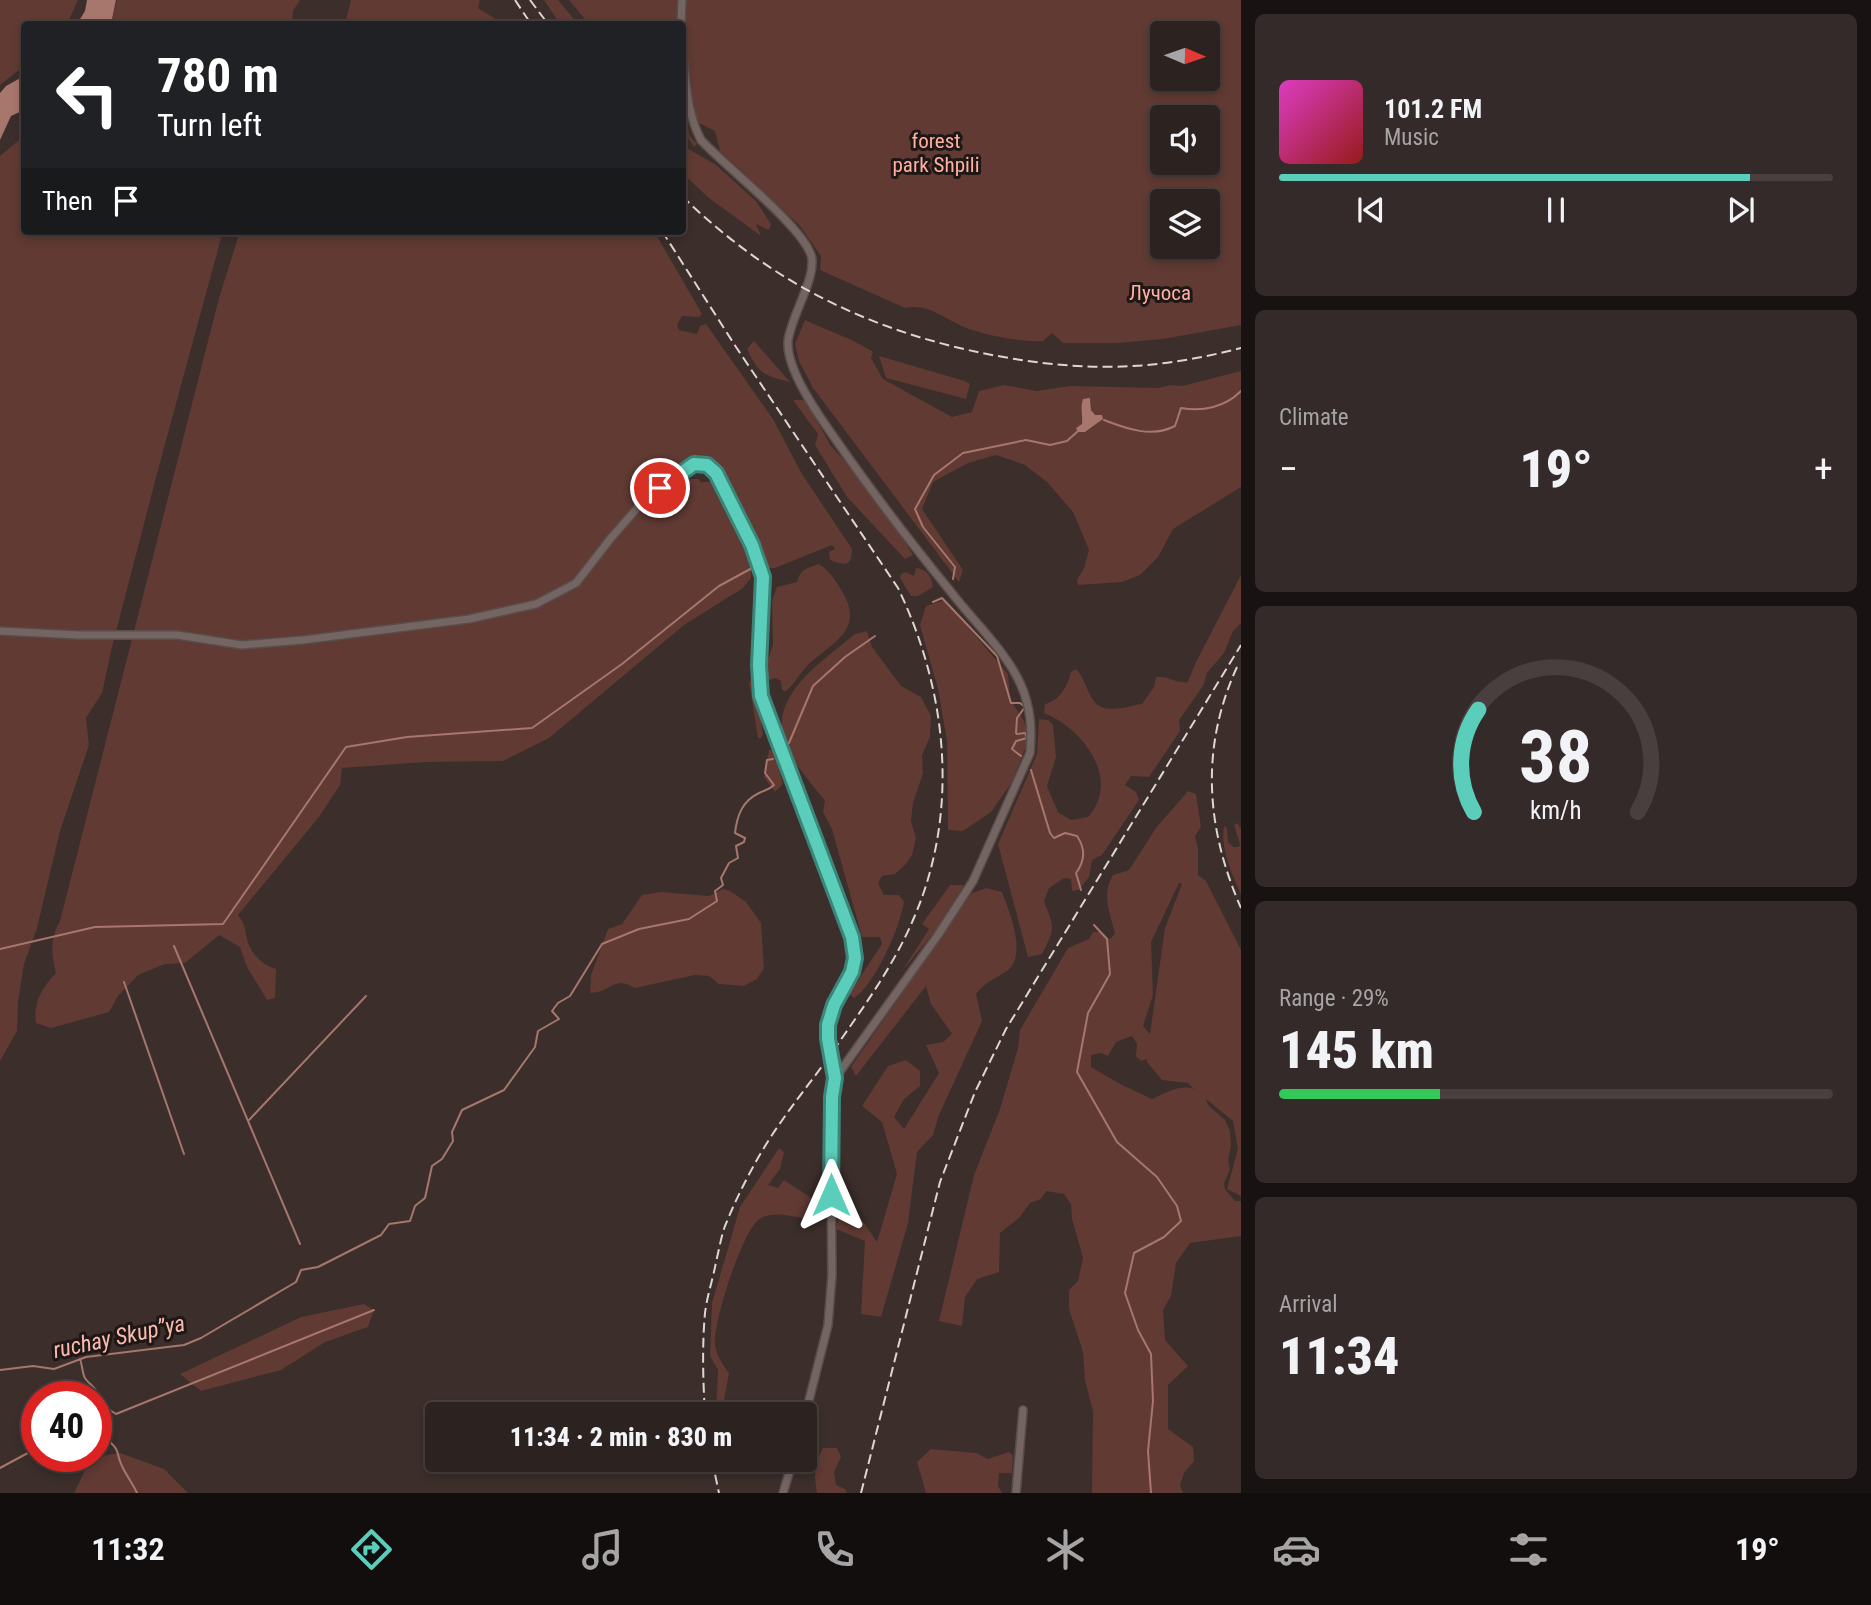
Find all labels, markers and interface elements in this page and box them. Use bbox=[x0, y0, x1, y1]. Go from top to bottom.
north arrow bbox=[1150, 21, 1220, 91]
map controls bbox=[1150, 21, 1220, 259]
text: 780 m bbox=[157, 47, 279, 104]
icon: left bbox=[42, 49, 133, 140]
text: 101.2 FM bbox=[1384, 94, 1482, 124]
button: sound bbox=[1150, 105, 1220, 175]
text: Turn left bbox=[157, 106, 262, 144]
text: Music bbox=[1384, 124, 1439, 151]
park label: forest park Shpili bbox=[893, 129, 979, 177]
icon: arrive bbox=[107, 182, 145, 220]
text: Then bbox=[42, 186, 93, 216]
button: layers bbox=[1150, 189, 1220, 259]
icon: previous bbox=[1352, 191, 1390, 229]
icon: pause bbox=[1537, 191, 1575, 229]
icon: next bbox=[1722, 191, 1760, 229]
park label: Лучоса bbox=[1129, 281, 1191, 305]
text: Climate bbox=[1279, 404, 1349, 431]
text: 19° bbox=[1519, 439, 1593, 500]
text: − bbox=[1279, 447, 1298, 491]
text: + bbox=[1814, 447, 1833, 491]
pin bbox=[630, 458, 690, 518]
icon: arrive bbox=[641, 469, 679, 507]
text: 38 bbox=[1519, 715, 1593, 801]
text: km/h bbox=[1530, 796, 1582, 825]
text: Range · 29% bbox=[1279, 985, 1389, 1012]
text: 145 km bbox=[1279, 1020, 1434, 1081]
position arrow bbox=[794, 1158, 868, 1232]
text: Arrival bbox=[1279, 1291, 1338, 1318]
water label: ruchay Skup’’ya bbox=[51, 1310, 187, 1364]
text: 11:34 bbox=[1279, 1326, 1399, 1387]
speed limit sign: 40 bbox=[21, 1381, 112, 1472]
text: 11:34 · 2 min · 830 m bbox=[510, 1422, 732, 1452]
icon: directions bbox=[347, 1525, 396, 1574]
icon: music bbox=[578, 1525, 627, 1574]
icon: phone bbox=[810, 1525, 859, 1574]
icon: climate bbox=[1041, 1525, 1090, 1574]
icon: car bbox=[1272, 1525, 1321, 1574]
icon: filters bbox=[1504, 1525, 1553, 1574]
text: 11:32 bbox=[91, 1530, 165, 1568]
text: 19° bbox=[1735, 1530, 1780, 1568]

